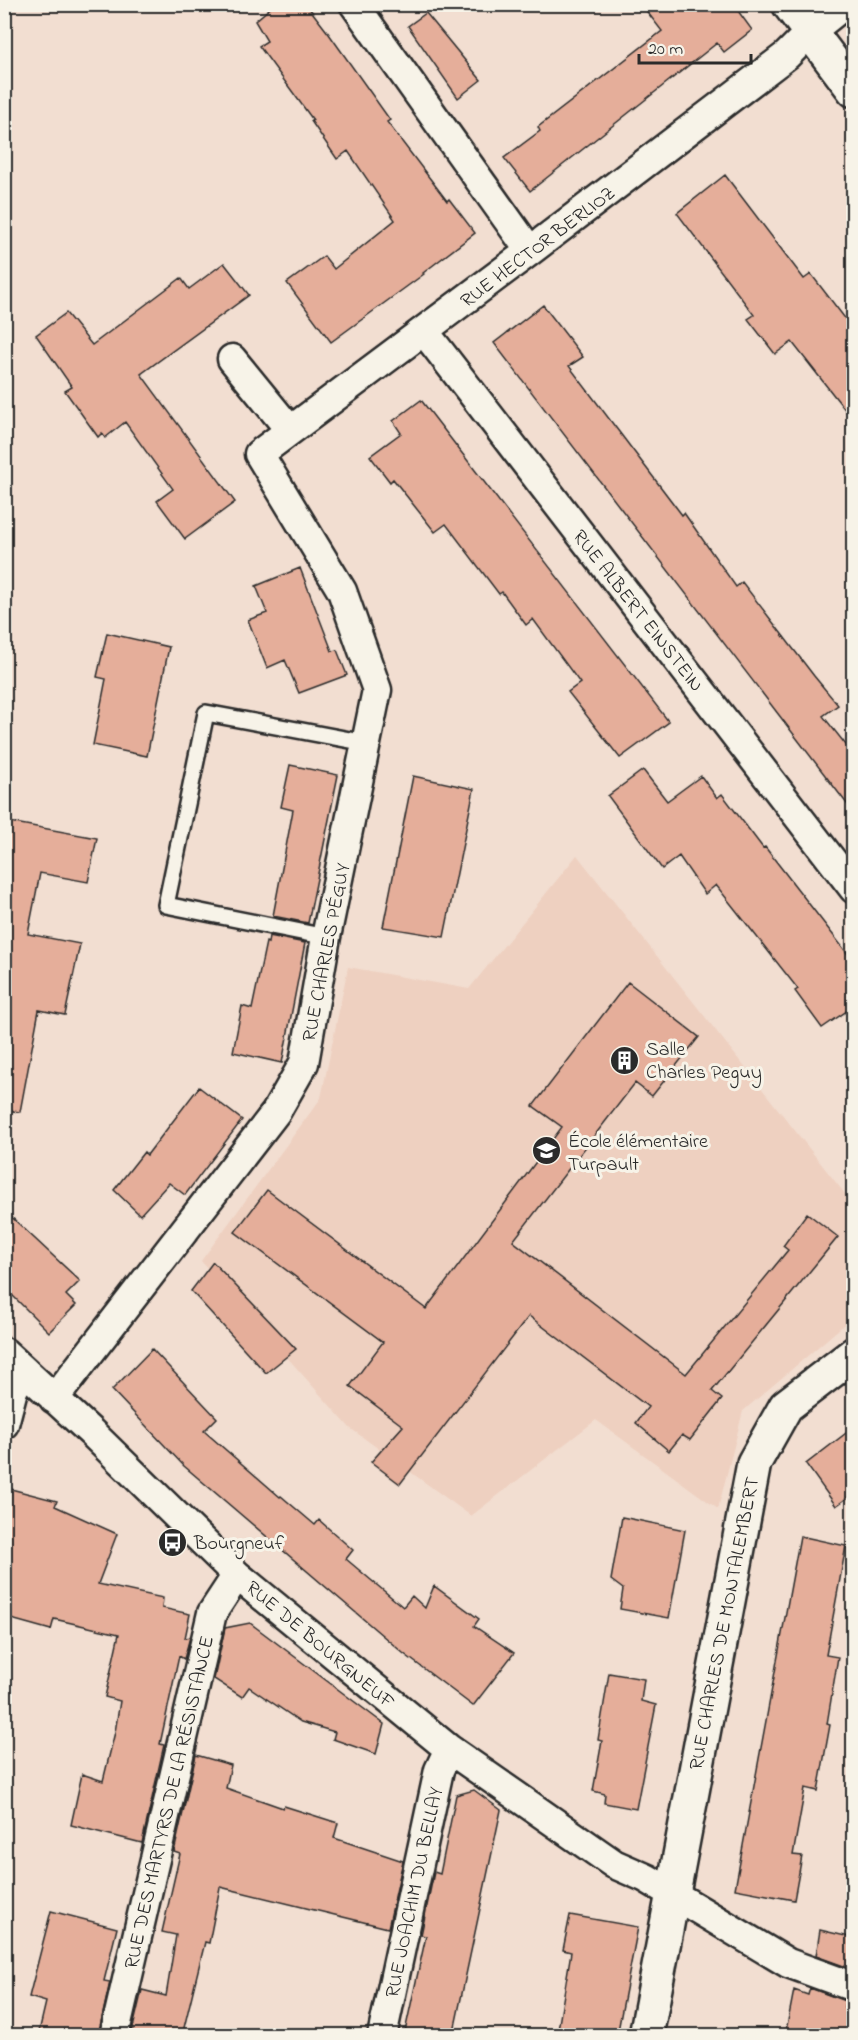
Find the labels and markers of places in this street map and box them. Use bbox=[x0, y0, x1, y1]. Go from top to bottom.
place label: Salle Charles Peguy bbox=[646, 1036, 762, 1089]
building icon: Salle Charles Peguy bbox=[609, 1044, 641, 1076]
place label: École élémentaire Turpault bbox=[568, 1128, 708, 1180]
school or university icon: École élémentaire Turpault bbox=[531, 1135, 563, 1167]
bus stop icon: Bourgneuf bbox=[157, 1526, 189, 1558]
place label: Bourgneuf bbox=[193, 1530, 285, 1560]

